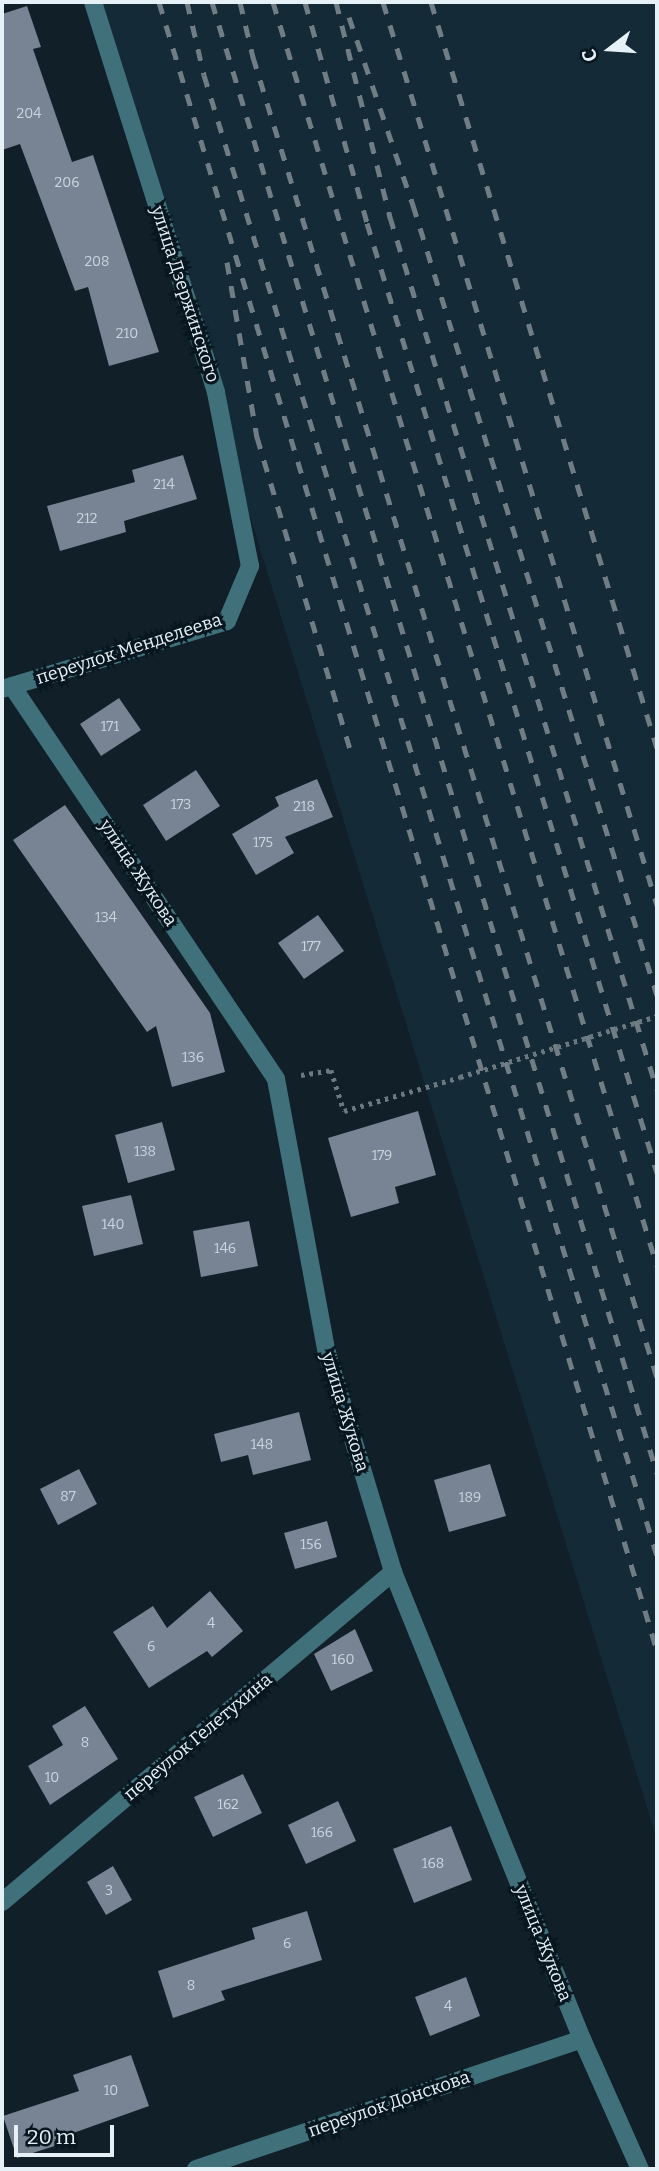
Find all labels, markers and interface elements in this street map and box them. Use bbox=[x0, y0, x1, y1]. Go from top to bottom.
north arrow bbox=[575, 14, 645, 84]
text: С bbox=[577, 46, 602, 64]
house number: 204 bbox=[17, 106, 41, 122]
house number: 206 bbox=[55, 175, 79, 191]
street label: улица Дзержинского bbox=[146, 203, 224, 385]
house number: 208 bbox=[84, 254, 110, 270]
house number: 210 bbox=[116, 326, 138, 342]
house number: 214 bbox=[153, 477, 175, 493]
house number: 212 bbox=[77, 511, 97, 527]
street label: переулок Менделеева bbox=[33, 609, 225, 689]
house number: 171 bbox=[101, 719, 119, 735]
house number: 173 bbox=[171, 797, 191, 813]
house number: 218 bbox=[293, 799, 315, 815]
street label: улица Жукова bbox=[94, 816, 182, 930]
house number: 175 bbox=[253, 835, 273, 851]
house number: 134 bbox=[95, 910, 117, 926]
house number: 177 bbox=[301, 939, 321, 955]
house number: 136 bbox=[182, 1050, 204, 1066]
house number: 138 bbox=[134, 1144, 156, 1160]
house number: 179 bbox=[372, 1148, 392, 1164]
house number: 140 bbox=[102, 1217, 124, 1233]
house number: 146 bbox=[214, 1241, 236, 1257]
street label: улица Жукова bbox=[317, 1350, 373, 1474]
house number: 148 bbox=[251, 1437, 273, 1453]
house number: 87 bbox=[60, 1489, 76, 1505]
house number: 189 bbox=[459, 1490, 481, 1506]
house number: 156 bbox=[300, 1537, 322, 1553]
house number: 4 bbox=[207, 1616, 215, 1632]
house number: 6 bbox=[147, 1639, 155, 1655]
house number: 160 bbox=[332, 1652, 354, 1668]
street label: переулок Гелетухина bbox=[120, 1669, 276, 1805]
house number: 8 bbox=[81, 1735, 89, 1751]
house number: 10 bbox=[45, 1770, 59, 1786]
house number: 162 bbox=[217, 1797, 239, 1813]
house number: 166 bbox=[311, 1825, 333, 1841]
house number: 168 bbox=[422, 1856, 444, 1872]
street label: улица Жукова bbox=[510, 1882, 576, 2004]
house number: 3 bbox=[105, 1883, 113, 1899]
house number: 6 bbox=[283, 1936, 291, 1952]
house number: 8 bbox=[187, 1978, 195, 1994]
house number: 4 bbox=[444, 1999, 452, 2015]
street label: переулок Донскова bbox=[305, 2066, 473, 2142]
house number: 10 bbox=[104, 2083, 118, 2099]
scale bar bbox=[18, 2112, 117, 2156]
text: 20 m bbox=[27, 2124, 76, 2150]

